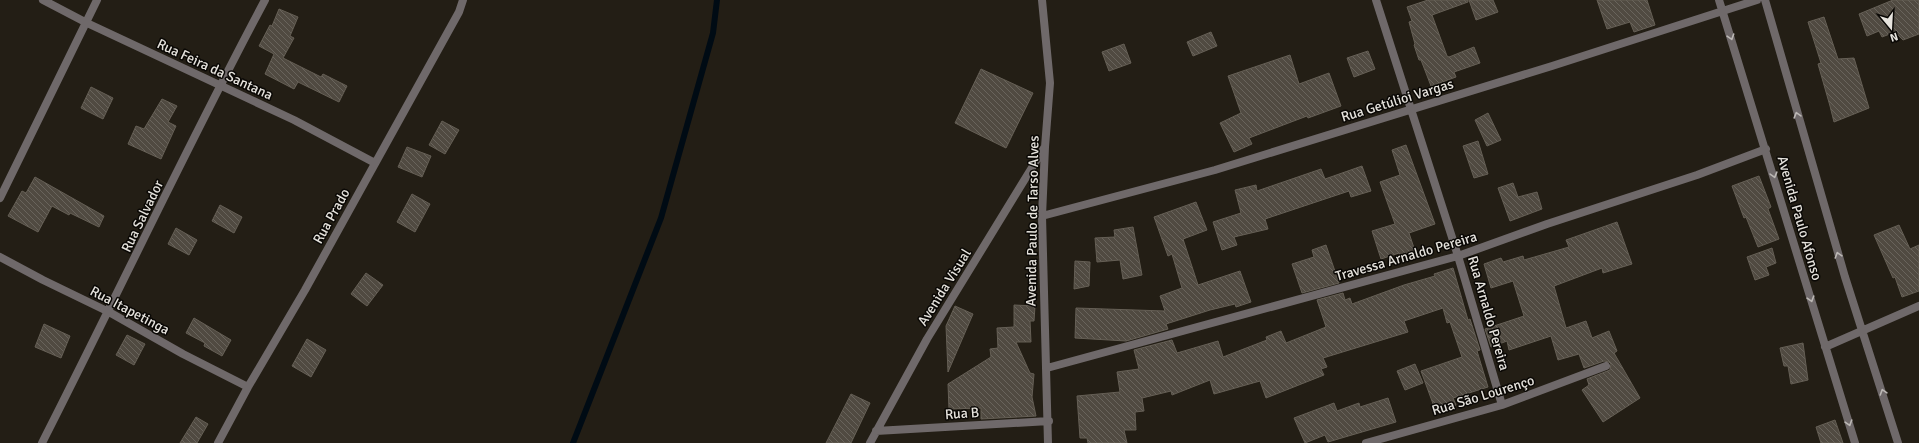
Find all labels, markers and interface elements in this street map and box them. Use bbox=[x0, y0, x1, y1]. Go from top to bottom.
north arrow bbox=[1871, 8, 1911, 48]
text: N bbox=[1888, 30, 1900, 44]
one-way arrow bbox=[1726, 33, 1734, 40]
street label: Rua Feira da Santana bbox=[154, 35, 275, 104]
street label: Rua Getúlioi Vargas bbox=[1339, 75, 1455, 126]
one-way arrow bbox=[1793, 112, 1802, 119]
street label: Avenida Paulo de Tarso Alves bbox=[1023, 135, 1042, 307]
street label: Avenida Paulo Afonso bbox=[1774, 154, 1825, 282]
one-way arrow bbox=[1769, 171, 1777, 178]
street label: Rua Salvador bbox=[118, 177, 168, 255]
street label: Rua Prado bbox=[309, 186, 354, 247]
street label: Travessa Arnaldo Pereira bbox=[1333, 228, 1479, 285]
street label: Avenida Visual bbox=[914, 246, 975, 329]
one-way arrow bbox=[1834, 252, 1843, 259]
street label: Rua Arnaldo Pereira bbox=[1464, 254, 1513, 372]
street label: Rua Itapetinga bbox=[87, 282, 172, 338]
one-way arrow bbox=[1806, 295, 1815, 302]
street label: Rua São Lourenço bbox=[1430, 372, 1536, 419]
one-way arrow bbox=[1879, 389, 1888, 396]
street label: Rua B bbox=[944, 404, 980, 423]
one-way arrow bbox=[1844, 420, 1853, 427]

